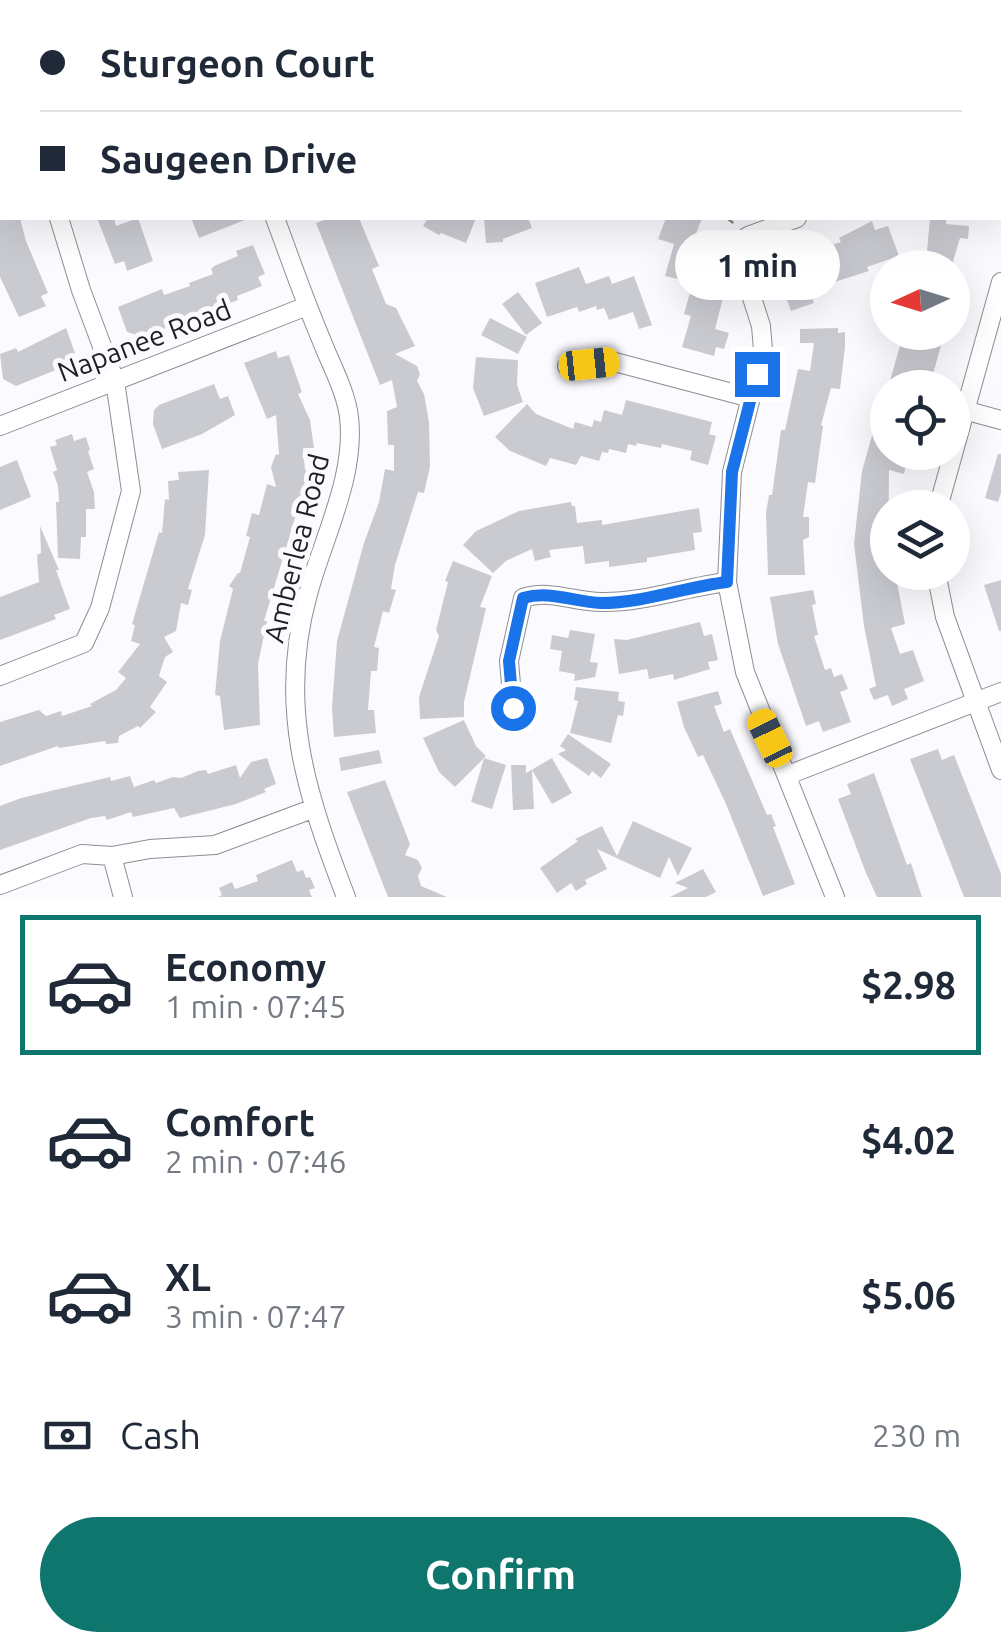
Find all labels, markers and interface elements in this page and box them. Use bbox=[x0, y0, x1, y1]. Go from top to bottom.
text: Sturgeon Court bbox=[100, 42, 375, 84]
text: Saugeen Drive bbox=[100, 138, 357, 180]
callout: 1 min bbox=[674, 229, 840, 299]
text: 1 min bbox=[717, 247, 798, 283]
north arrow bbox=[870, 250, 970, 350]
map controls bbox=[870, 250, 970, 590]
street label: Napanee Road bbox=[53, 293, 235, 387]
car bbox=[558, 346, 620, 382]
route end bbox=[735, 352, 780, 397]
button: locate bbox=[870, 370, 970, 470]
street label: Amberlea Road bbox=[258, 451, 334, 645]
button: layers bbox=[870, 490, 970, 590]
route start bbox=[491, 686, 536, 731]
car bbox=[743, 704, 797, 772]
icon: car bbox=[45, 940, 135, 1030]
text: Economy bbox=[165, 946, 326, 988]
text: $2.98 bbox=[861, 964, 956, 1006]
text: 1 min · 07:45 bbox=[165, 988, 347, 1024]
icon: car bbox=[45, 1095, 135, 1185]
text: Comfort bbox=[165, 1101, 315, 1143]
text: $4.02 bbox=[861, 1119, 956, 1161]
text: 2 min · 07:46 bbox=[165, 1143, 347, 1179]
icon: car bbox=[45, 1250, 135, 1340]
text: XL bbox=[165, 1256, 211, 1298]
text: $5.06 bbox=[861, 1274, 956, 1316]
text: 3 min · 07:47 bbox=[165, 1298, 347, 1334]
icon: cash bbox=[40, 1408, 95, 1463]
text: Cash bbox=[120, 1414, 201, 1456]
text: 230 m bbox=[872, 1417, 961, 1453]
button: Confirm bbox=[40, 1517, 961, 1632]

